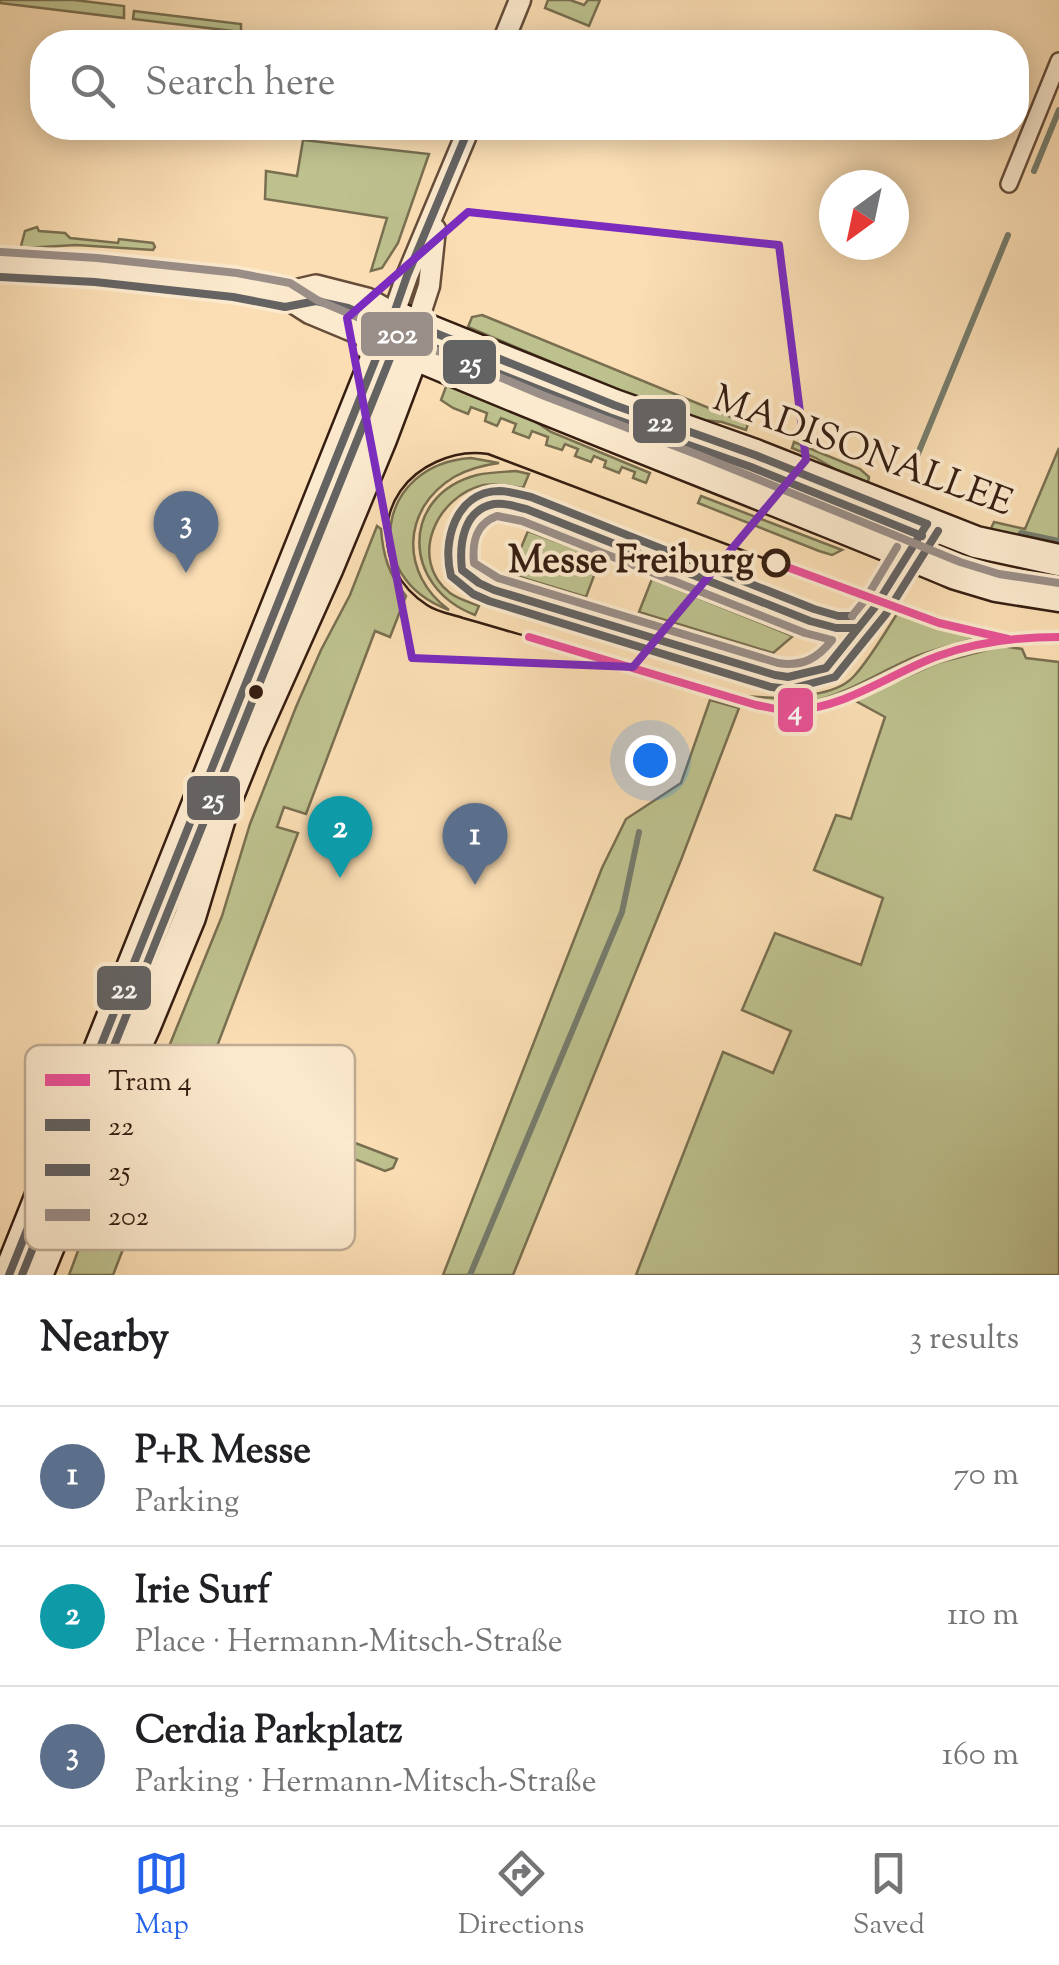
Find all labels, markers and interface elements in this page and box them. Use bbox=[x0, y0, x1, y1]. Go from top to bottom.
search box bbox=[30, 30, 1029, 140]
icon: search bbox=[65, 58, 120, 113]
text: Search here bbox=[145, 58, 336, 112]
north arrow bbox=[819, 170, 909, 260]
line badge: 202 bbox=[359, 310, 435, 358]
text: 202 bbox=[377, 316, 418, 356]
line badge: 25 bbox=[441, 338, 498, 386]
text: 25 bbox=[459, 345, 482, 385]
street label: MADISONALLEE bbox=[705, 374, 1019, 532]
line badge: 22 bbox=[631, 397, 688, 445]
text: 22 bbox=[647, 404, 674, 444]
pin: 3 bbox=[154, 490, 218, 573]
place label: Messe Freiburg bbox=[508, 536, 754, 590]
marker: Messe Freiburg bbox=[763, 550, 789, 576]
unlabelled marker bbox=[246, 682, 266, 702]
line badge: 4 bbox=[776, 686, 815, 734]
text: 4 bbox=[787, 692, 802, 732]
your location bbox=[625, 735, 676, 786]
line badge: 25 bbox=[185, 774, 242, 822]
text: 25 bbox=[202, 781, 225, 821]
pin: 2 bbox=[308, 796, 372, 878]
pin: 1 bbox=[442, 802, 508, 885]
line badge: 22 bbox=[95, 964, 153, 1012]
text: 22 bbox=[111, 971, 138, 1011]
legend bbox=[25, 1045, 355, 1250]
text: Tram 4 bbox=[108, 1063, 192, 1103]
text: 22 bbox=[108, 1108, 134, 1148]
text: 25 bbox=[108, 1153, 131, 1193]
text: 202 bbox=[108, 1198, 149, 1238]
text: Nearby bbox=[40, 1310, 169, 1370]
text: 3 results bbox=[909, 1317, 1019, 1363]
text: P+R Messe bbox=[135, 1426, 311, 1480]
text: 1 bbox=[67, 1453, 78, 1499]
text: 70 m bbox=[953, 1453, 1019, 1499]
text: Parking bbox=[135, 1480, 239, 1526]
text: Irie Surf bbox=[135, 1566, 270, 1620]
text: 2 bbox=[65, 1593, 80, 1639]
text: 110 m bbox=[947, 1593, 1019, 1639]
text: Place · Hermann-Mitsch-Straße bbox=[135, 1620, 563, 1666]
text: Cerdia Parkplatz bbox=[135, 1706, 403, 1760]
text: 3 bbox=[66, 1733, 79, 1779]
text: 160 m bbox=[942, 1733, 1019, 1779]
text: Parking · Hermann-Mitsch-Straße bbox=[135, 1760, 597, 1806]
tab: Map bbox=[134, 1846, 189, 1946]
tab: Directions bbox=[458, 1846, 584, 1946]
tab: Saved bbox=[853, 1846, 925, 1946]

